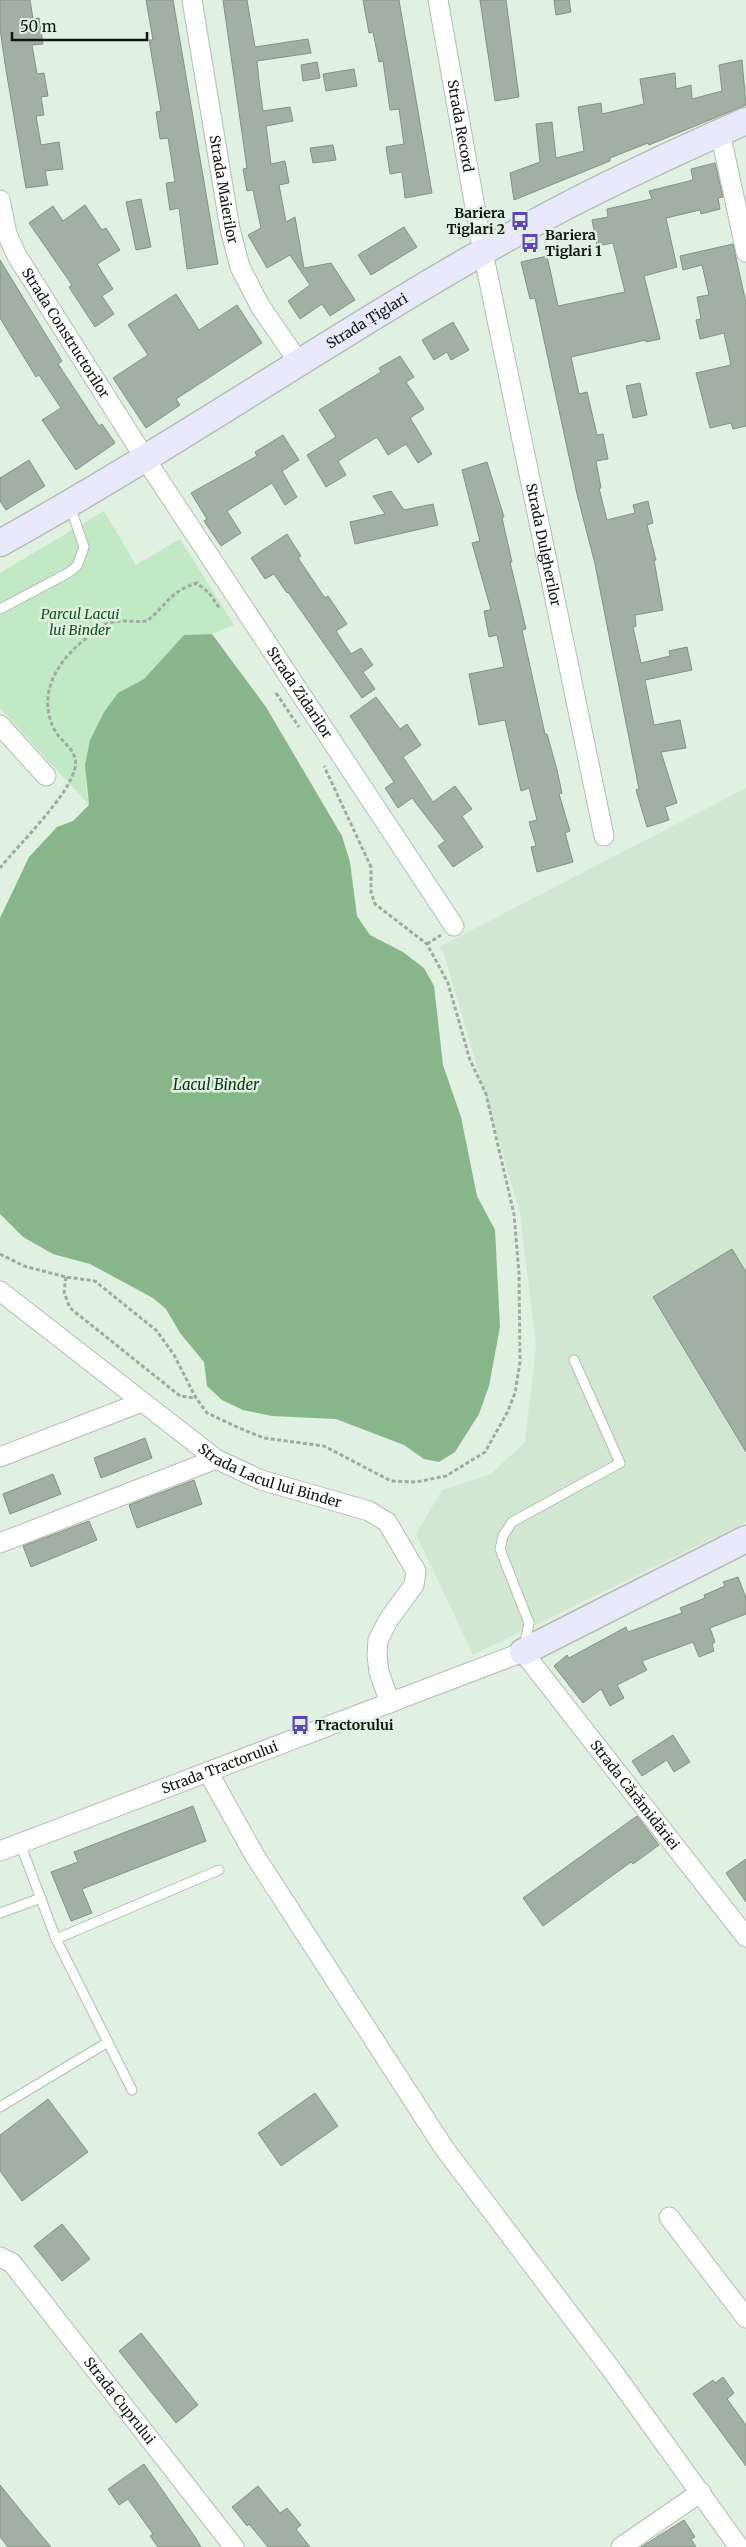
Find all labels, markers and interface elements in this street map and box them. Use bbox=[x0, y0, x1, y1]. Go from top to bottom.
scale bar bbox=[12, 10, 148, 42]
text: 50 m bbox=[20, 17, 57, 36]
street label: Strada Record bbox=[443, 78, 478, 174]
street label: Strada Maierilor bbox=[206, 134, 242, 246]
place label: Bariera Tiglari 2 bbox=[446, 204, 505, 238]
bus stop icon: Bariera Tiglari 2 bbox=[509, 210, 531, 232]
place label: Bariera Tiglari 1 bbox=[545, 226, 602, 260]
bus stop icon: Bariera Tiglari 1 bbox=[519, 232, 541, 254]
street label: Strada Constructorilor bbox=[18, 264, 114, 402]
street label: Strada Țiglari bbox=[323, 289, 411, 353]
street label: Strada Dulgherilor bbox=[522, 482, 565, 608]
park label: Parcul Lacui lui Binder bbox=[41, 605, 119, 639]
street label: Strada Zidarilor bbox=[263, 643, 336, 742]
water label: Lacul Binder bbox=[173, 1075, 260, 1094]
street label: Strada Lacul lui Binder bbox=[194, 1439, 344, 1512]
bus stop icon: Tractorului bbox=[289, 1714, 311, 1736]
place label: Tractorului bbox=[315, 1716, 394, 1734]
street label: Strada Cărămidăriei bbox=[586, 1736, 684, 1854]
street label: Strada Tractorului bbox=[159, 1737, 281, 1798]
street label: Strada Cuprului bbox=[80, 2353, 159, 2448]

